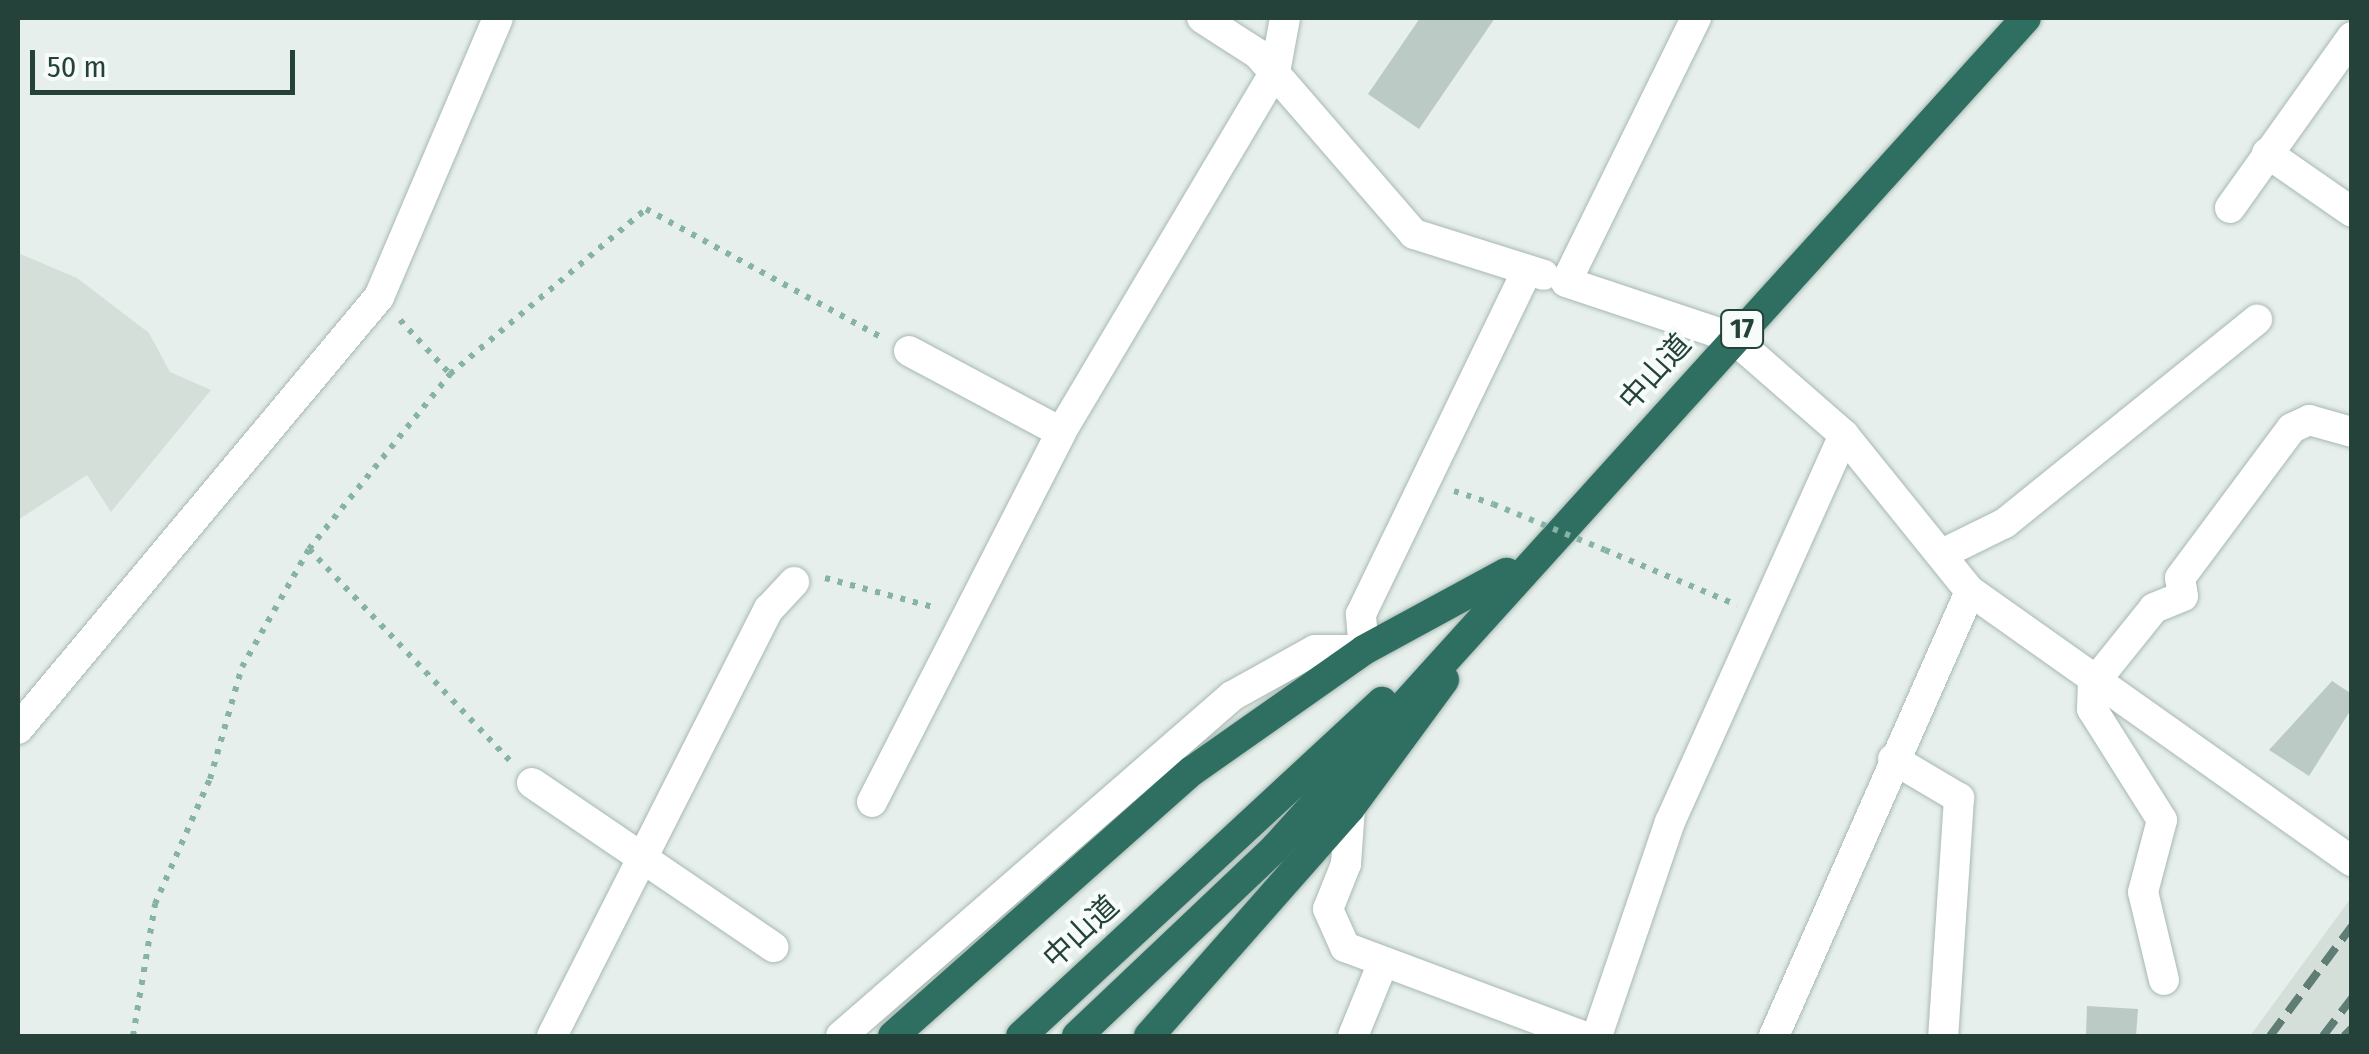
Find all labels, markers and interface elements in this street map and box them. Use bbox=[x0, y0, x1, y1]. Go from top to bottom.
scale bar bbox=[35, 30, 300, 92]
text: 50 m bbox=[47, 49, 107, 85]
road number: 17 bbox=[1720, 306, 1764, 352]
street label: 中山道 bbox=[1612, 327, 1698, 417]
street label: 中山道 bbox=[1036, 888, 1126, 976]

